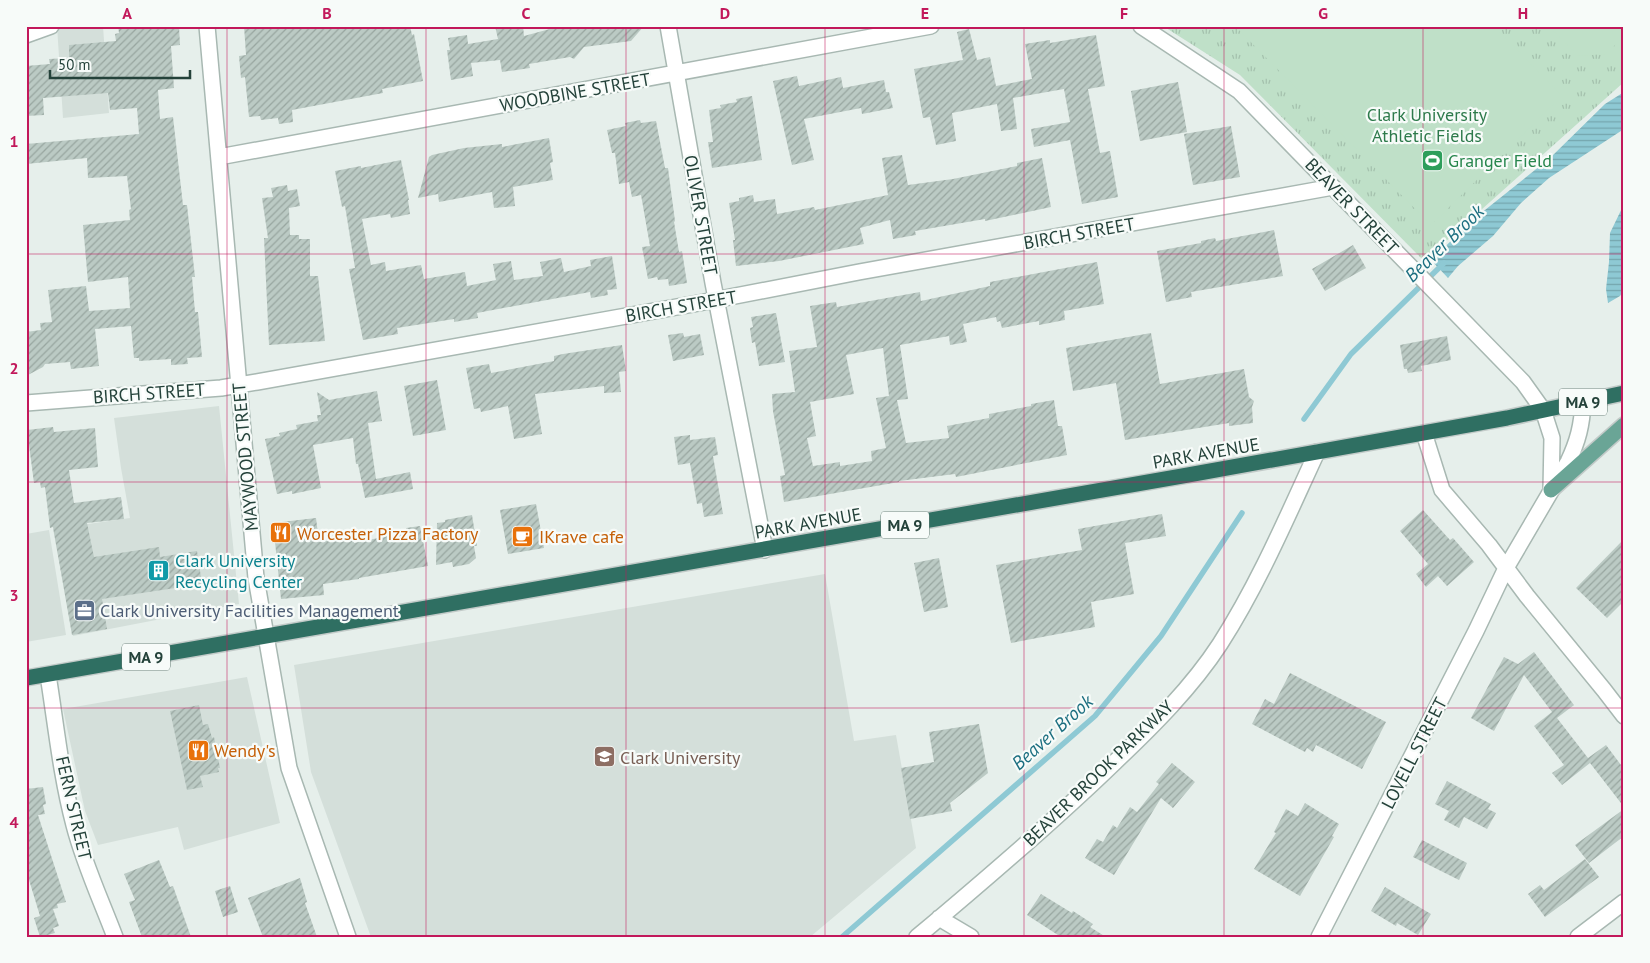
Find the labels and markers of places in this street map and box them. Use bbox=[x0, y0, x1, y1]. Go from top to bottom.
sports icon: Granger Field bbox=[1420, 148, 1444, 172]
place label: Granger Field bbox=[1448, 149, 1552, 172]
restaurant icon: Worcester Pizza Factory bbox=[269, 521, 293, 545]
place label: Worcester Pizza Factory bbox=[297, 522, 479, 545]
cafe icon: IKrave cafe bbox=[511, 524, 535, 548]
place label: IKrave cafe bbox=[539, 525, 624, 548]
place label: Clark University Recycling Center bbox=[175, 549, 302, 593]
building icon: Clark University Recycling Center bbox=[147, 558, 171, 582]
office icon: Clark University Facilities Management bbox=[72, 598, 96, 622]
place label: Clark University Facilities Management bbox=[100, 599, 399, 622]
restaurant icon: Wendy's bbox=[186, 738, 210, 762]
place label: Wendy's bbox=[214, 739, 276, 762]
school or university icon: Clark University bbox=[592, 745, 616, 769]
place label: Clark University bbox=[620, 746, 741, 769]

